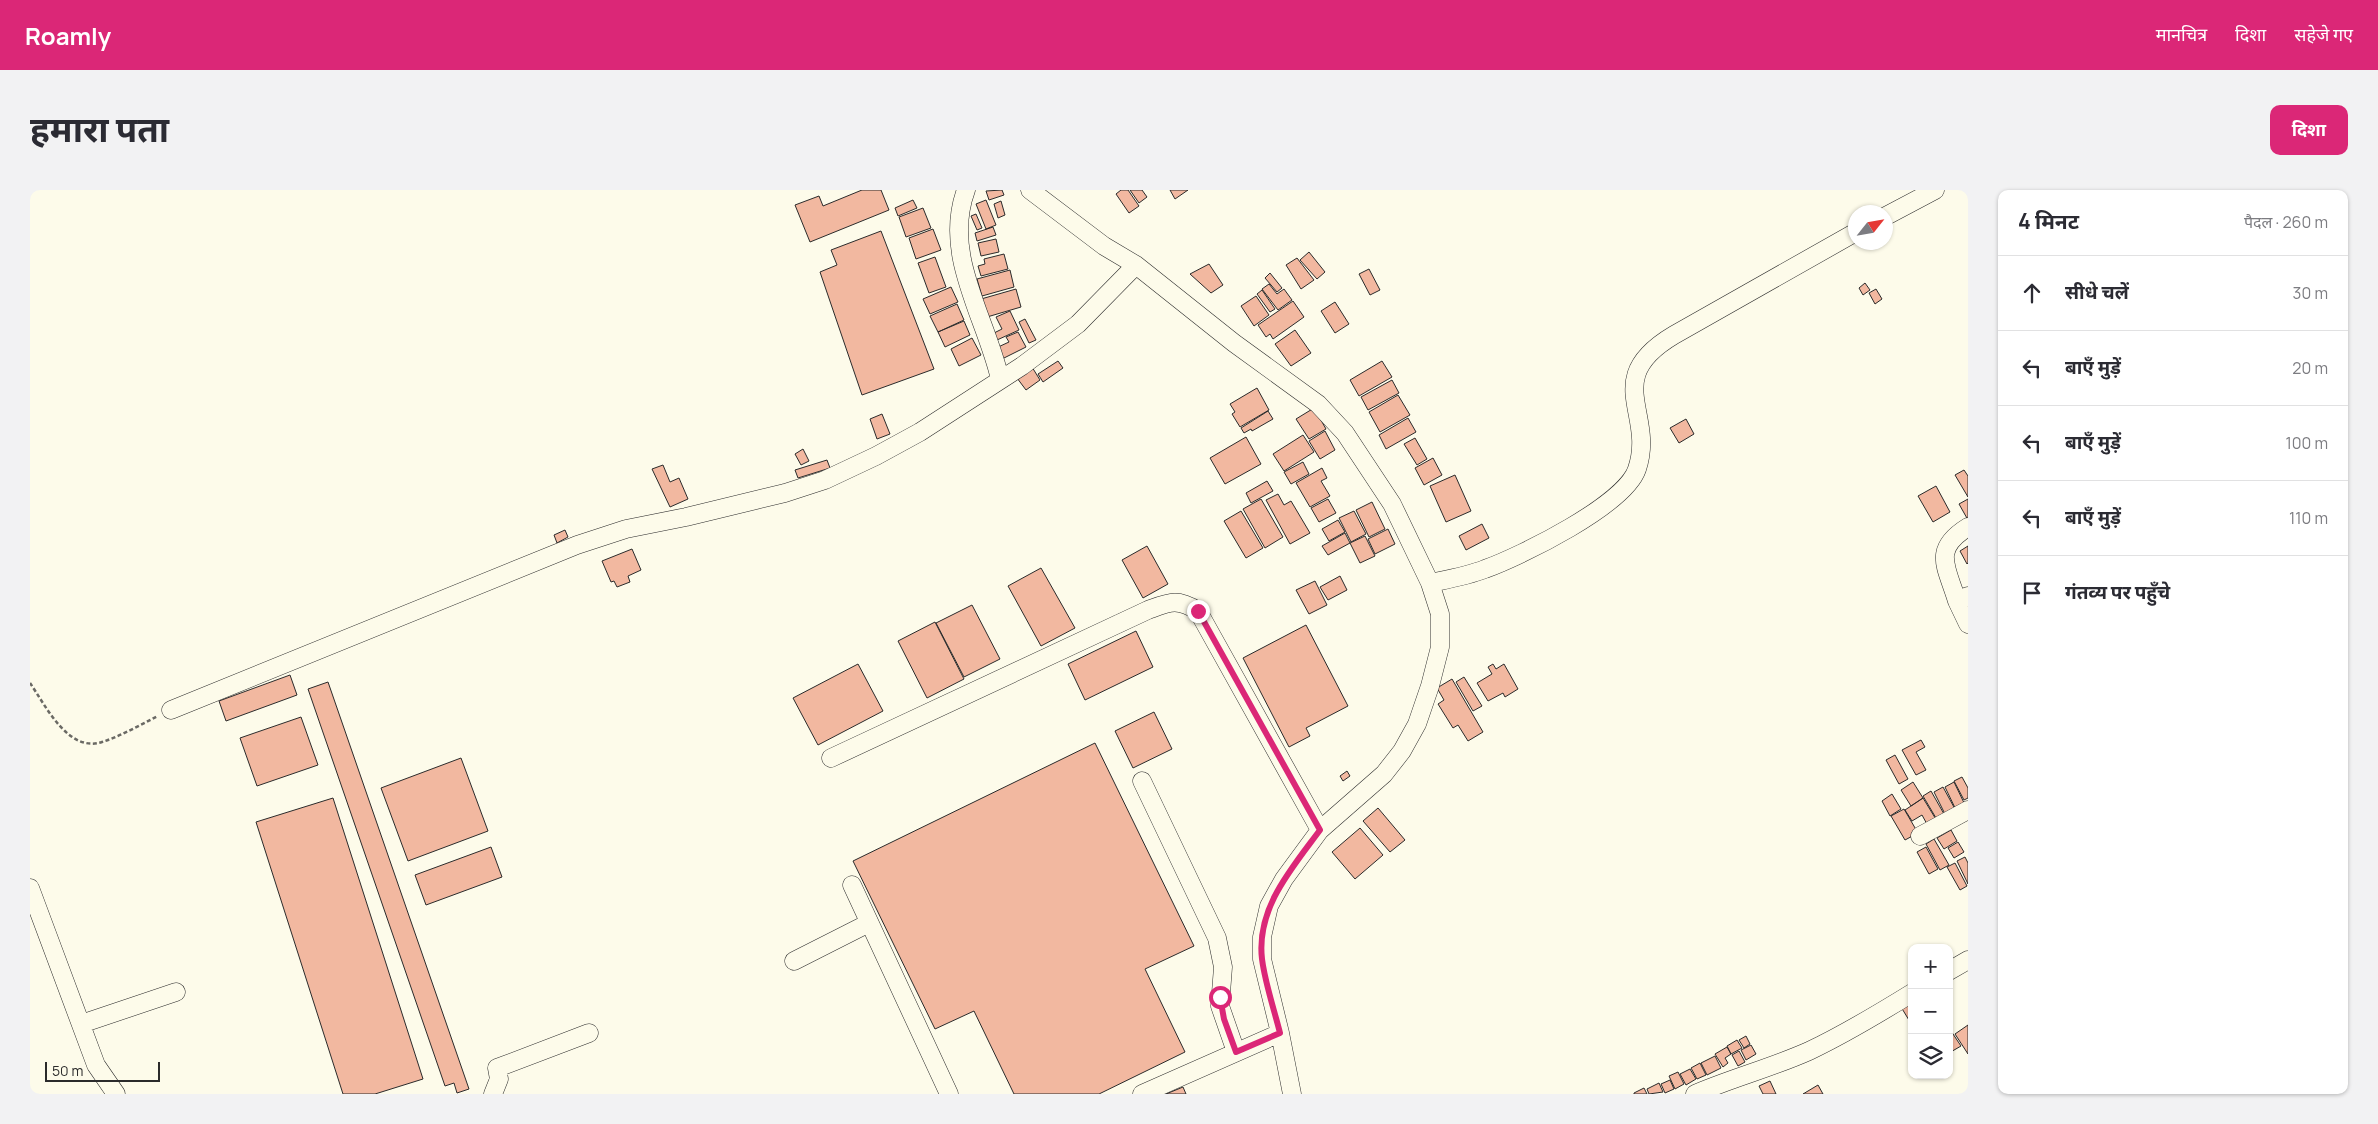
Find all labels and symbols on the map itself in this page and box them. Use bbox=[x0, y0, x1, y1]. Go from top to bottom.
north arrow bbox=[1848, 205, 1893, 250]
route end bbox=[1187, 600, 1210, 623]
route start bbox=[1209, 986, 1232, 1009]
scale bar bbox=[45, 1059, 160, 1082]

